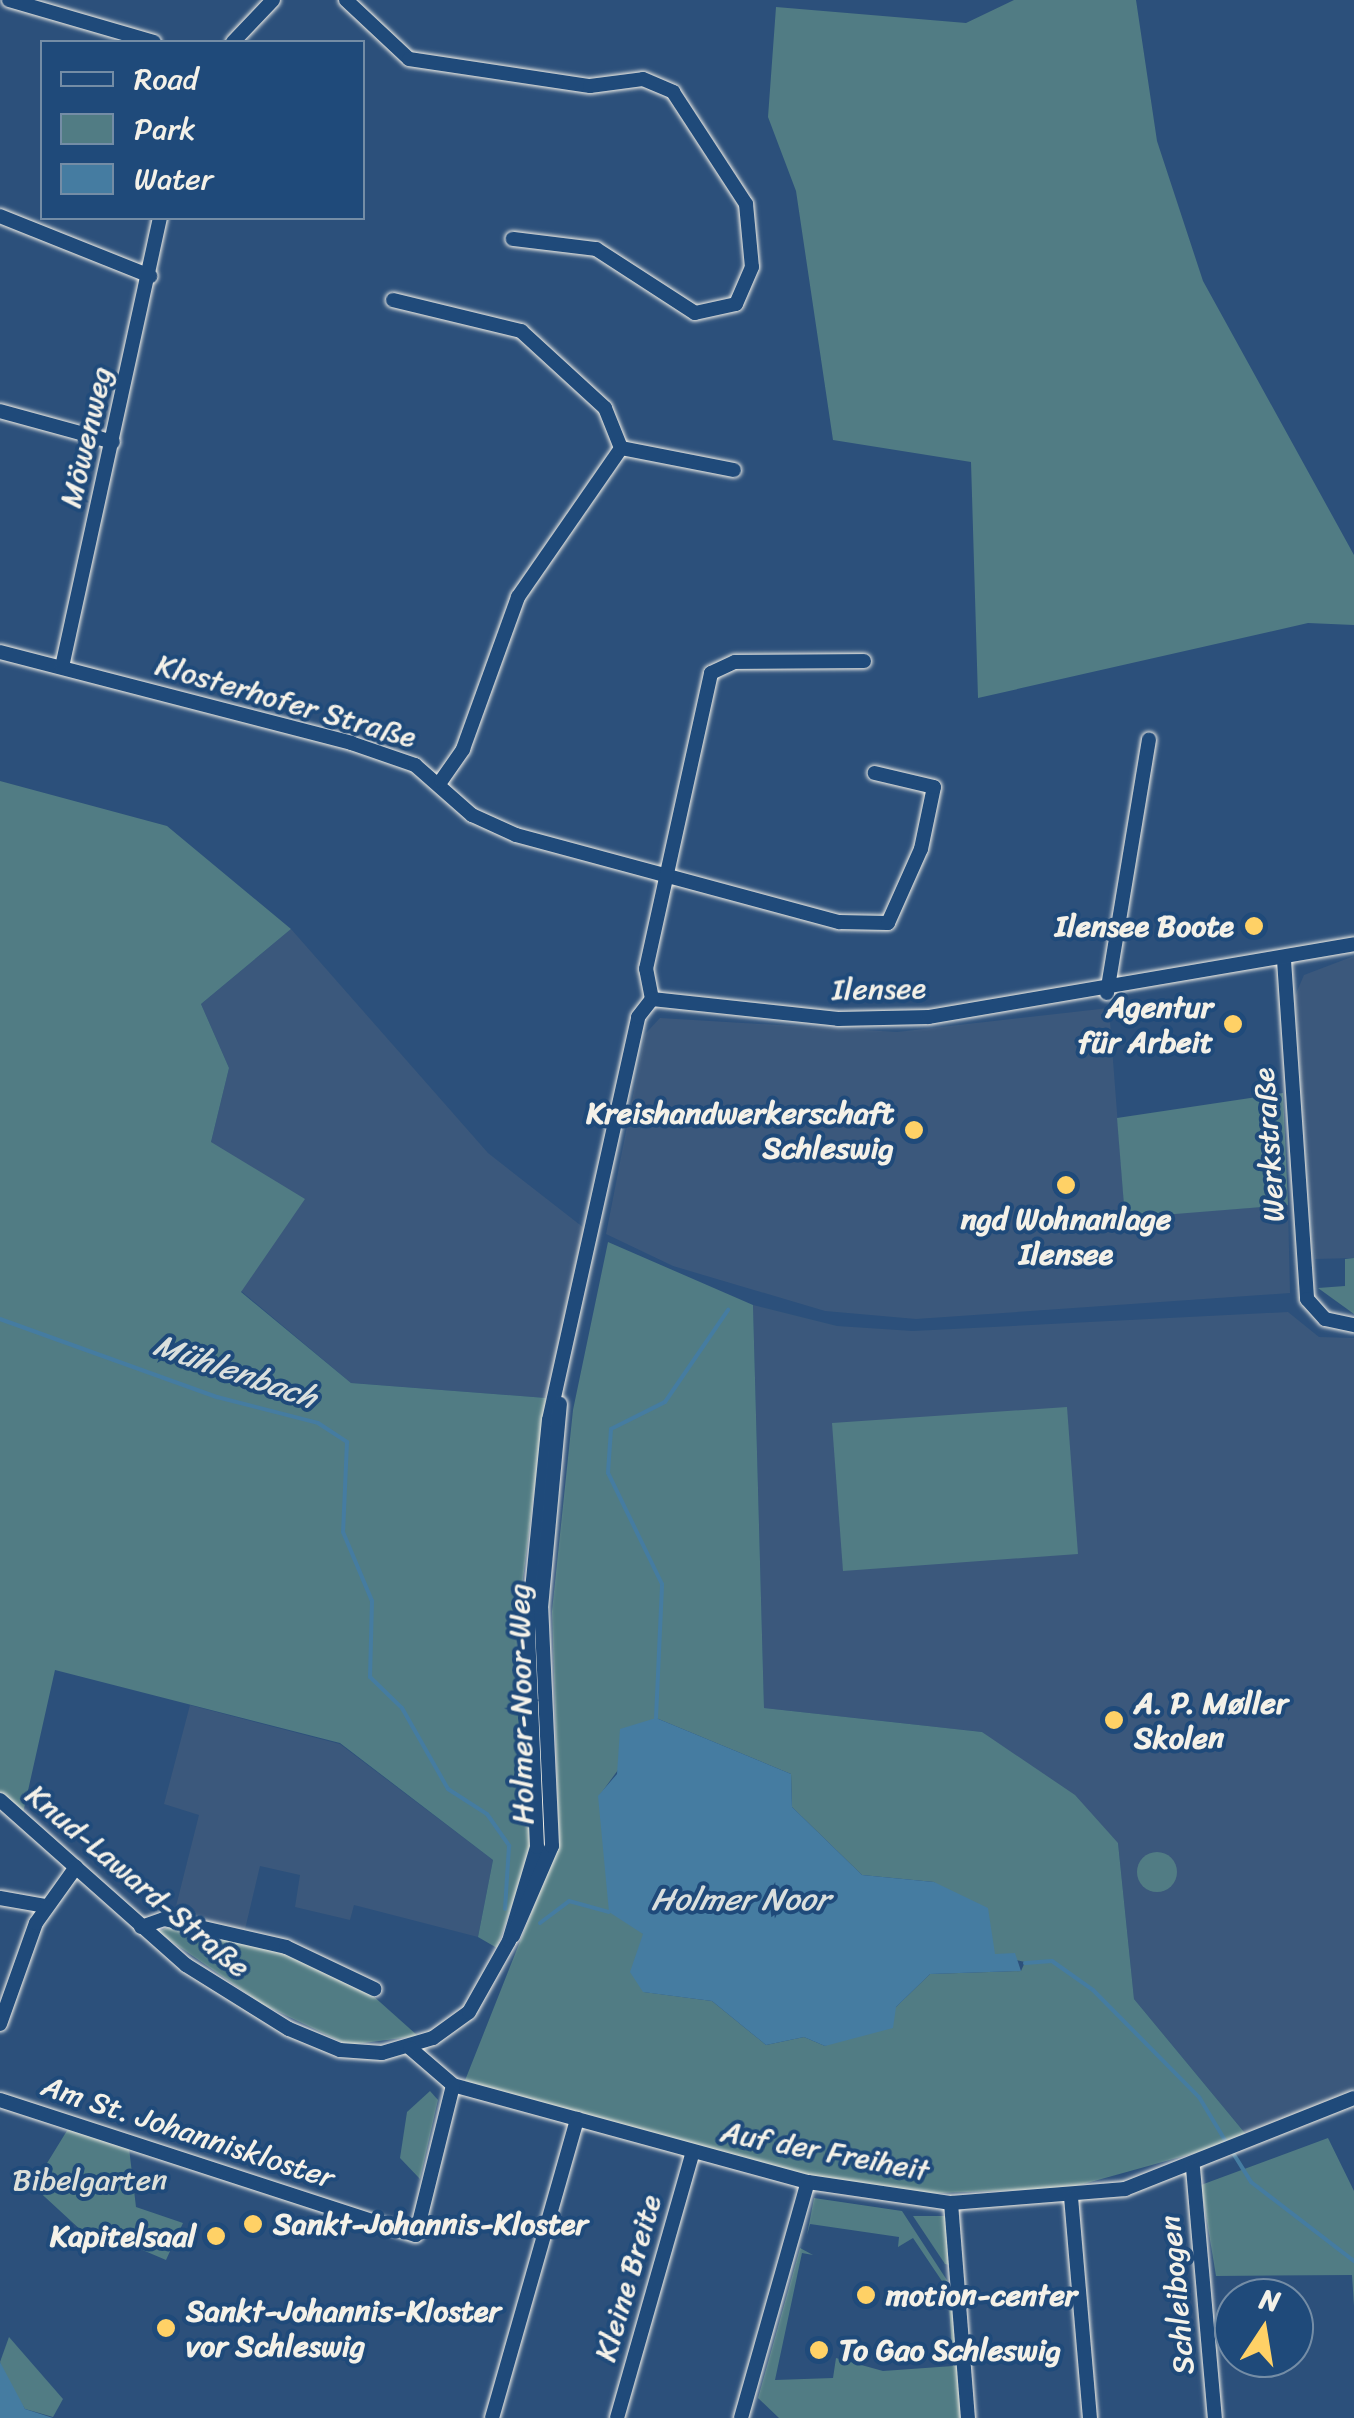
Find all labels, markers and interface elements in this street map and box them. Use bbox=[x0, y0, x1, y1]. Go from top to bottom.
legend bbox=[40, 40, 365, 220]
text: Road bbox=[134, 52, 198, 106]
text: Park bbox=[134, 102, 196, 156]
text: Water bbox=[134, 152, 213, 206]
street label: Möwenweg bbox=[52, 363, 120, 511]
street label: Klosterhofer Straße bbox=[151, 646, 421, 756]
place label: Ilensee Boote bbox=[1055, 908, 1234, 944]
marker: Ilensee Boote bbox=[1243, 915, 1265, 937]
street label: Ilensee bbox=[832, 970, 926, 1008]
place label: Agentur für Arbeit bbox=[1080, 989, 1213, 1060]
marker: Agentur für Arbeit bbox=[1222, 1013, 1244, 1035]
street label: Werkstraße bbox=[1246, 1067, 1292, 1223]
place label: Kreishandwerkerschaft Schleswig bbox=[586, 1095, 894, 1166]
marker: Kreishandwerkerschaft Schleswig bbox=[903, 1119, 925, 1141]
marker: ngd Wohnanlage Ilensee bbox=[1055, 1174, 1077, 1196]
place label: ngd Wohnanlage Ilensee bbox=[961, 1201, 1171, 1272]
water label: Mühlenbach bbox=[149, 1326, 321, 1418]
street label: Holmer-Noor-Weg bbox=[501, 1583, 541, 1825]
place label: A. P. Møller Skolen bbox=[1134, 1685, 1287, 1756]
marker: A. P. Møller Skolen bbox=[1103, 1709, 1125, 1731]
street label: Knud-Laward-Straße bbox=[19, 1777, 257, 1985]
water label: Holmer Noor bbox=[651, 1881, 829, 1919]
street label: Am St. Johanniskloster bbox=[36, 2067, 340, 2197]
street label: Auf der Freiheit bbox=[718, 2113, 932, 2189]
park label: Bibelgarten bbox=[13, 2162, 167, 2198]
street label: Kleine Breite bbox=[587, 2191, 669, 2365]
place label: Sankt-Johannis-Kloster bbox=[273, 2206, 588, 2242]
marker: Sankt-Johannis-Kloster bbox=[242, 2213, 264, 2235]
street label: Schleibogen bbox=[1152, 2214, 1202, 2376]
place label: Kapitelsaal bbox=[50, 2218, 196, 2254]
marker: Kapitelsaal bbox=[205, 2225, 227, 2247]
text: N bbox=[1255, 2274, 1285, 2326]
place label: motion-center bbox=[886, 2277, 1077, 2313]
north arrow bbox=[1214, 2278, 1314, 2378]
marker: motion-center bbox=[855, 2284, 877, 2306]
place label: Sankt-Johannis-Kloster vor Schleswig bbox=[186, 2293, 501, 2364]
marker: Sankt-Johannis-Kloster vor Schleswig bbox=[155, 2317, 177, 2339]
place label: To Gao Schleswig bbox=[839, 2332, 1064, 2368]
marker: To Gao Schleswig bbox=[808, 2339, 830, 2361]

